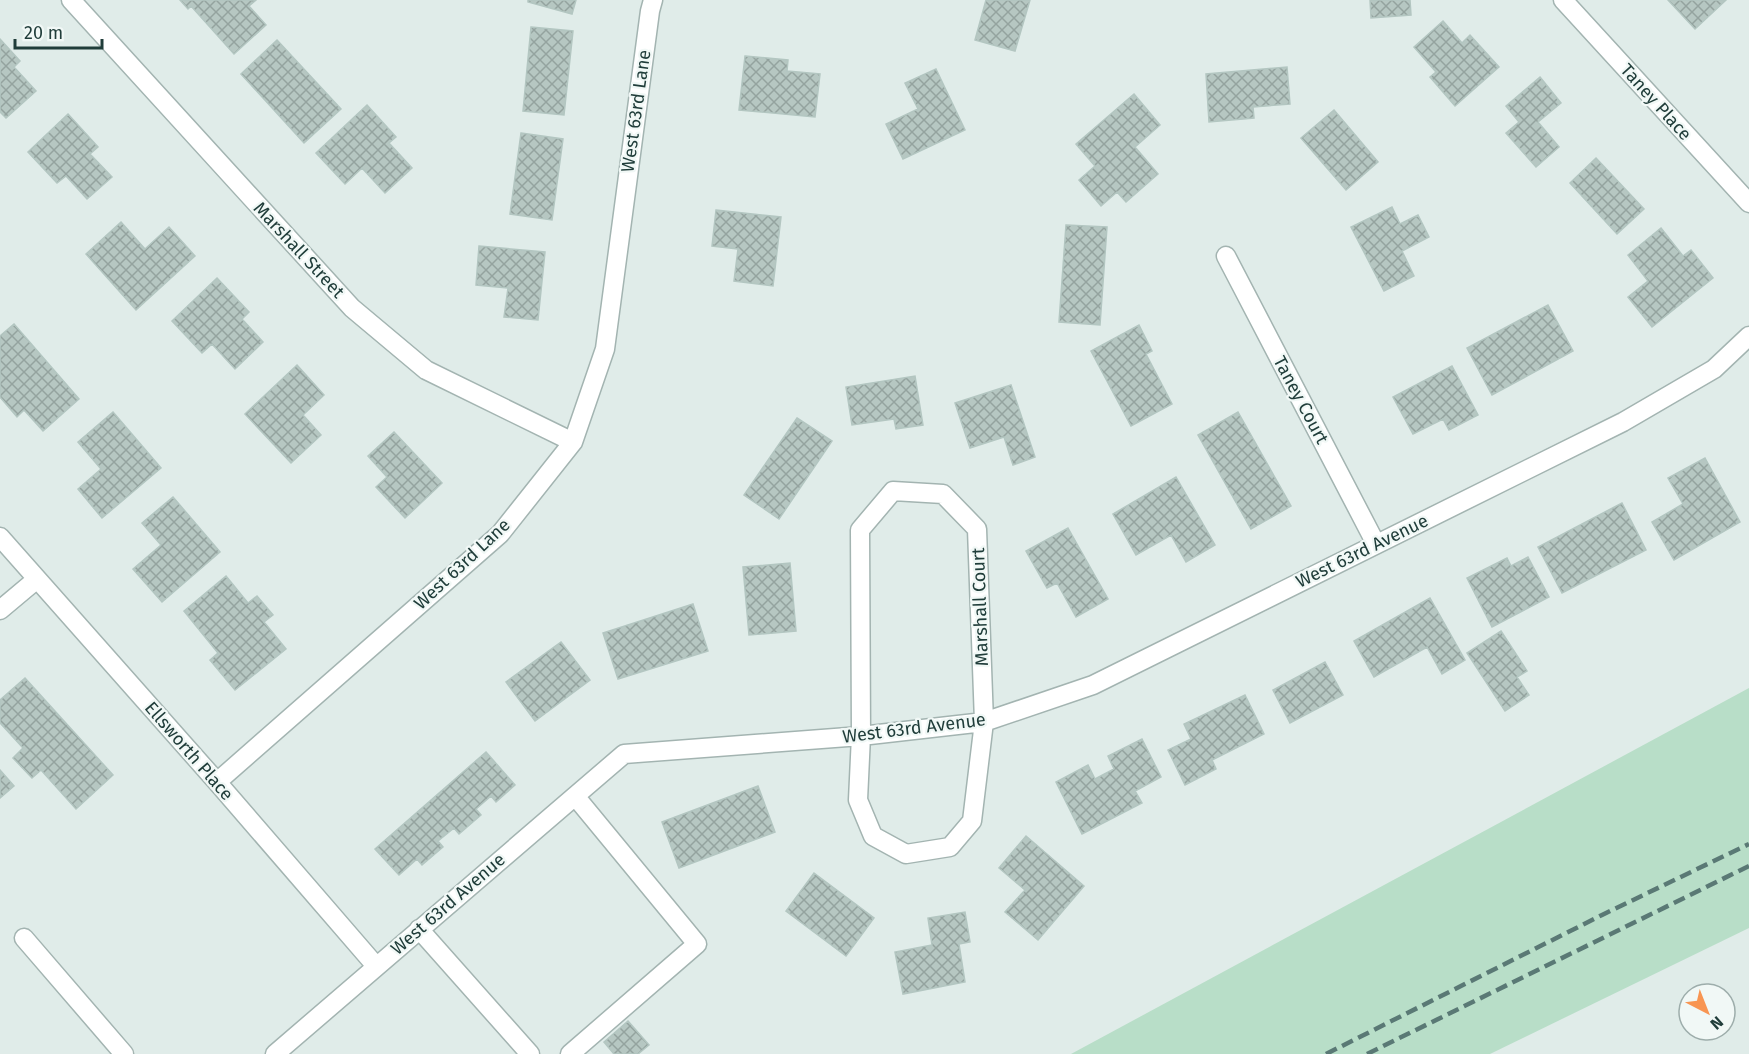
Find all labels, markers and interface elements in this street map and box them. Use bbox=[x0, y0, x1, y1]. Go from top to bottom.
scale bar bbox=[15, 12, 102, 50]
text: 20 m bbox=[24, 22, 63, 44]
street label: West 63rd Lane bbox=[617, 48, 655, 174]
street label: Taney Place bbox=[1616, 59, 1696, 145]
street label: Marshall Street bbox=[249, 197, 349, 303]
street label: Taney Court bbox=[1269, 352, 1334, 448]
street label: West 63rd Avenue bbox=[1292, 509, 1432, 593]
street label: West 63rd Lane bbox=[409, 514, 515, 614]
street label: Marshall Court bbox=[967, 547, 993, 667]
street label: Ellsworth Place bbox=[140, 697, 238, 805]
street label: West 63rd Avenue bbox=[841, 708, 987, 748]
street label: West 63rd Avenue bbox=[386, 848, 510, 960]
north arrow bbox=[1677, 982, 1737, 1042]
text: N bbox=[1706, 1012, 1727, 1033]

